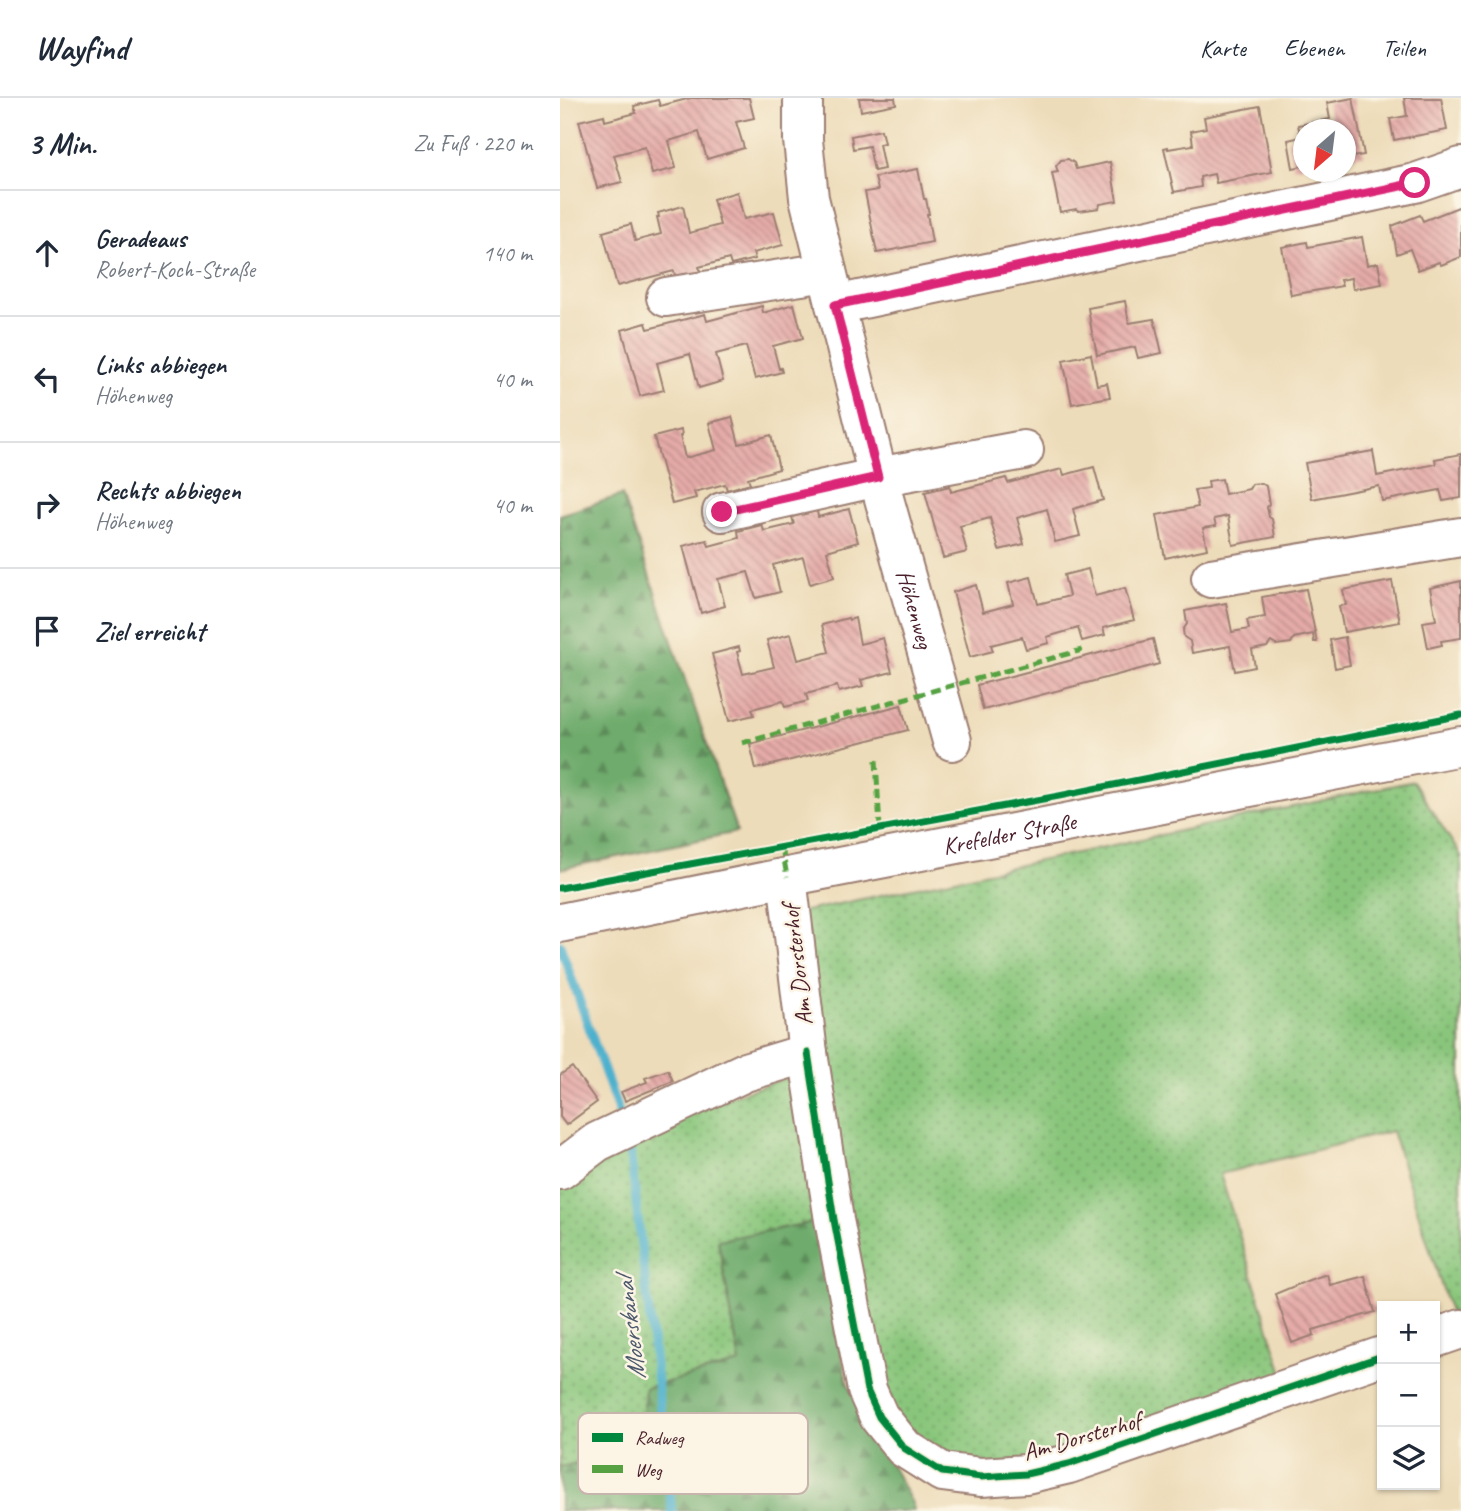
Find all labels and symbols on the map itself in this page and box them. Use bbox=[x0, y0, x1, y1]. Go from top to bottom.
north arrow bbox=[1293, 119, 1356, 182]
route start bbox=[1399, 167, 1430, 198]
route end bbox=[706, 496, 737, 527]
street label: Höhenweg bbox=[890, 566, 941, 653]
street label: Krefelder Straße bbox=[940, 806, 1080, 861]
street label: Am Dorsterhof bbox=[774, 898, 819, 1027]
water label: Moerskanal bbox=[607, 1268, 653, 1382]
street label: Am Dorsterhof bbox=[1019, 1403, 1149, 1467]
legend bbox=[578, 1413, 808, 1494]
text: Radweg bbox=[635, 1426, 685, 1450]
text: Weg bbox=[635, 1458, 663, 1482]

